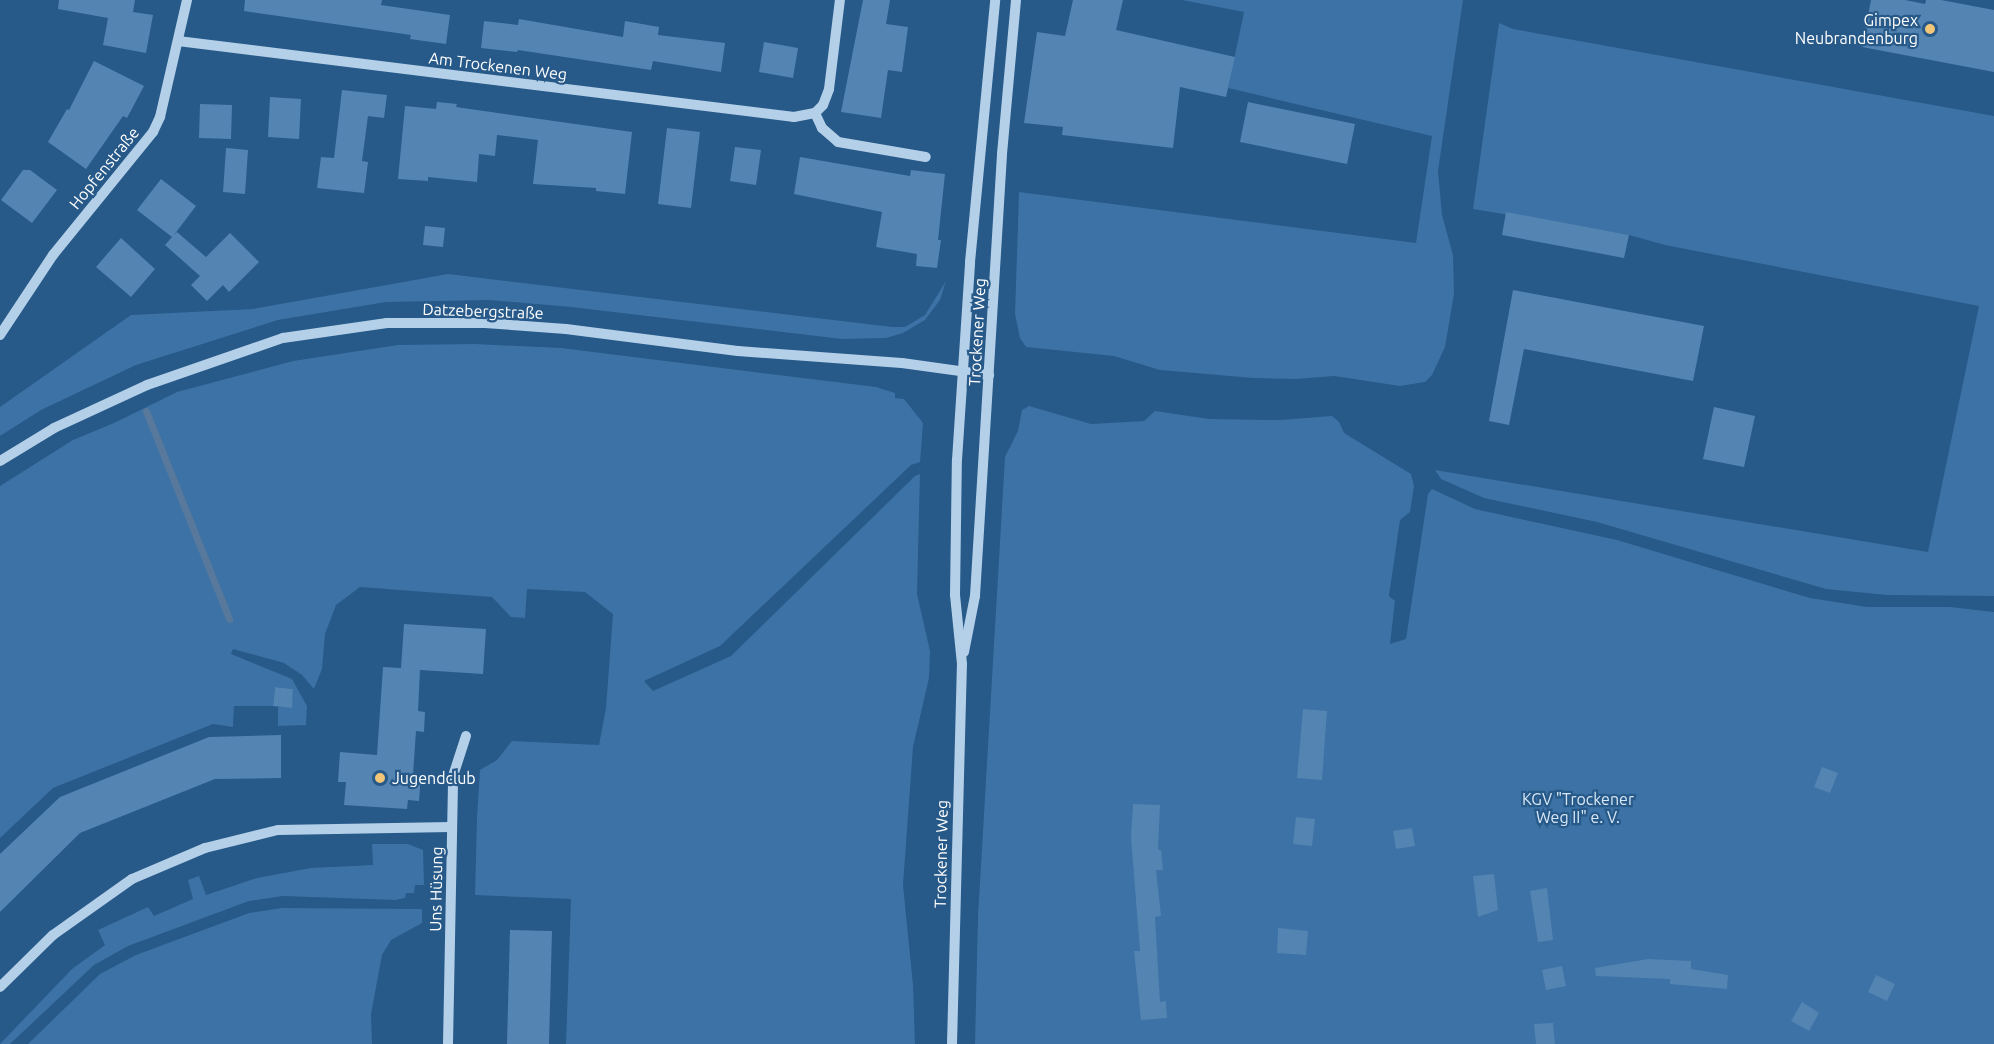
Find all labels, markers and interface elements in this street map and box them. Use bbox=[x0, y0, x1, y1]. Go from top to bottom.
place label: Gimpex Neubrandenburg bbox=[1795, 10, 1918, 48]
marker: Gimpex Neubrandenburg bbox=[1923, 22, 1937, 36]
street label: Am Trockenen Weg bbox=[428, 48, 568, 84]
street label: Hopfenstraße bbox=[65, 123, 143, 213]
street label: Trockener Weg bbox=[965, 278, 989, 386]
street label: Datzebergstraße bbox=[422, 299, 544, 323]
place label: Jugendclub bbox=[392, 768, 476, 788]
marker: Jugendclub bbox=[373, 771, 387, 785]
park label: KGV "Trockener Weg II" e. V. bbox=[1522, 789, 1634, 827]
street label: Trockener Weg bbox=[930, 800, 952, 908]
street label: Uns Hüsung bbox=[426, 846, 446, 932]

